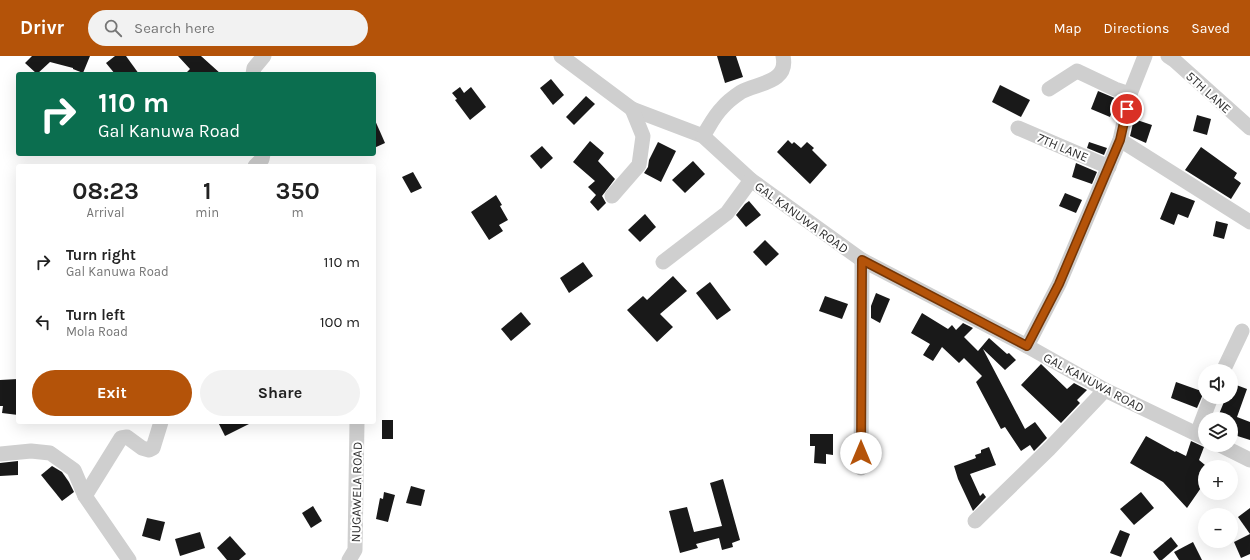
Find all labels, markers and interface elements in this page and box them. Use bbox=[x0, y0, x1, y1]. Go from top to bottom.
search box bbox=[88, 10, 368, 46]
text: Drivr bbox=[20, 17, 64, 39]
icon: search bbox=[102, 17, 124, 39]
text: Search here bbox=[134, 19, 215, 37]
text: Map bbox=[1054, 20, 1082, 37]
text: Directions bbox=[1104, 20, 1169, 37]
text: Saved bbox=[1191, 20, 1230, 37]
street label: 5TH LANE bbox=[1183, 68, 1234, 116]
text: 110 m bbox=[98, 86, 169, 119]
icon: right bbox=[32, 88, 84, 140]
pin bbox=[1110, 92, 1144, 126]
icon: arrive bbox=[1116, 98, 1138, 120]
text: Gal Kanuwa Road bbox=[98, 120, 240, 142]
street label: 7TH LANE bbox=[1035, 130, 1091, 165]
text: 08:23 bbox=[72, 177, 139, 205]
text: 1 bbox=[203, 177, 212, 205]
text: 350 bbox=[276, 177, 320, 205]
street label: GAL KANUWA ROAD bbox=[752, 178, 851, 256]
text: Arrival bbox=[87, 205, 125, 220]
text: min bbox=[195, 205, 219, 220]
text: m bbox=[292, 205, 304, 220]
text: Turn right bbox=[66, 246, 136, 264]
icon: right bbox=[32, 251, 54, 273]
text: 110 m bbox=[324, 253, 360, 271]
text: Gal Kanuwa Road bbox=[66, 264, 169, 279]
text: Turn left bbox=[66, 306, 125, 324]
icon: left bbox=[32, 311, 54, 333]
text: 100 m bbox=[320, 313, 360, 331]
text: Mola Road bbox=[66, 324, 128, 339]
street label: GAL KANUWA ROAD bbox=[1041, 350, 1147, 415]
map controls bbox=[1198, 364, 1238, 548]
button: sound bbox=[1198, 364, 1238, 404]
button: Exit bbox=[32, 370, 192, 416]
button: Share bbox=[200, 370, 360, 416]
button: layers bbox=[1198, 412, 1238, 452]
position arrow bbox=[840, 432, 882, 474]
street label: NUGAWELA ROAD bbox=[348, 441, 365, 543]
button: + bbox=[1198, 460, 1238, 500]
button: − bbox=[1198, 508, 1238, 548]

